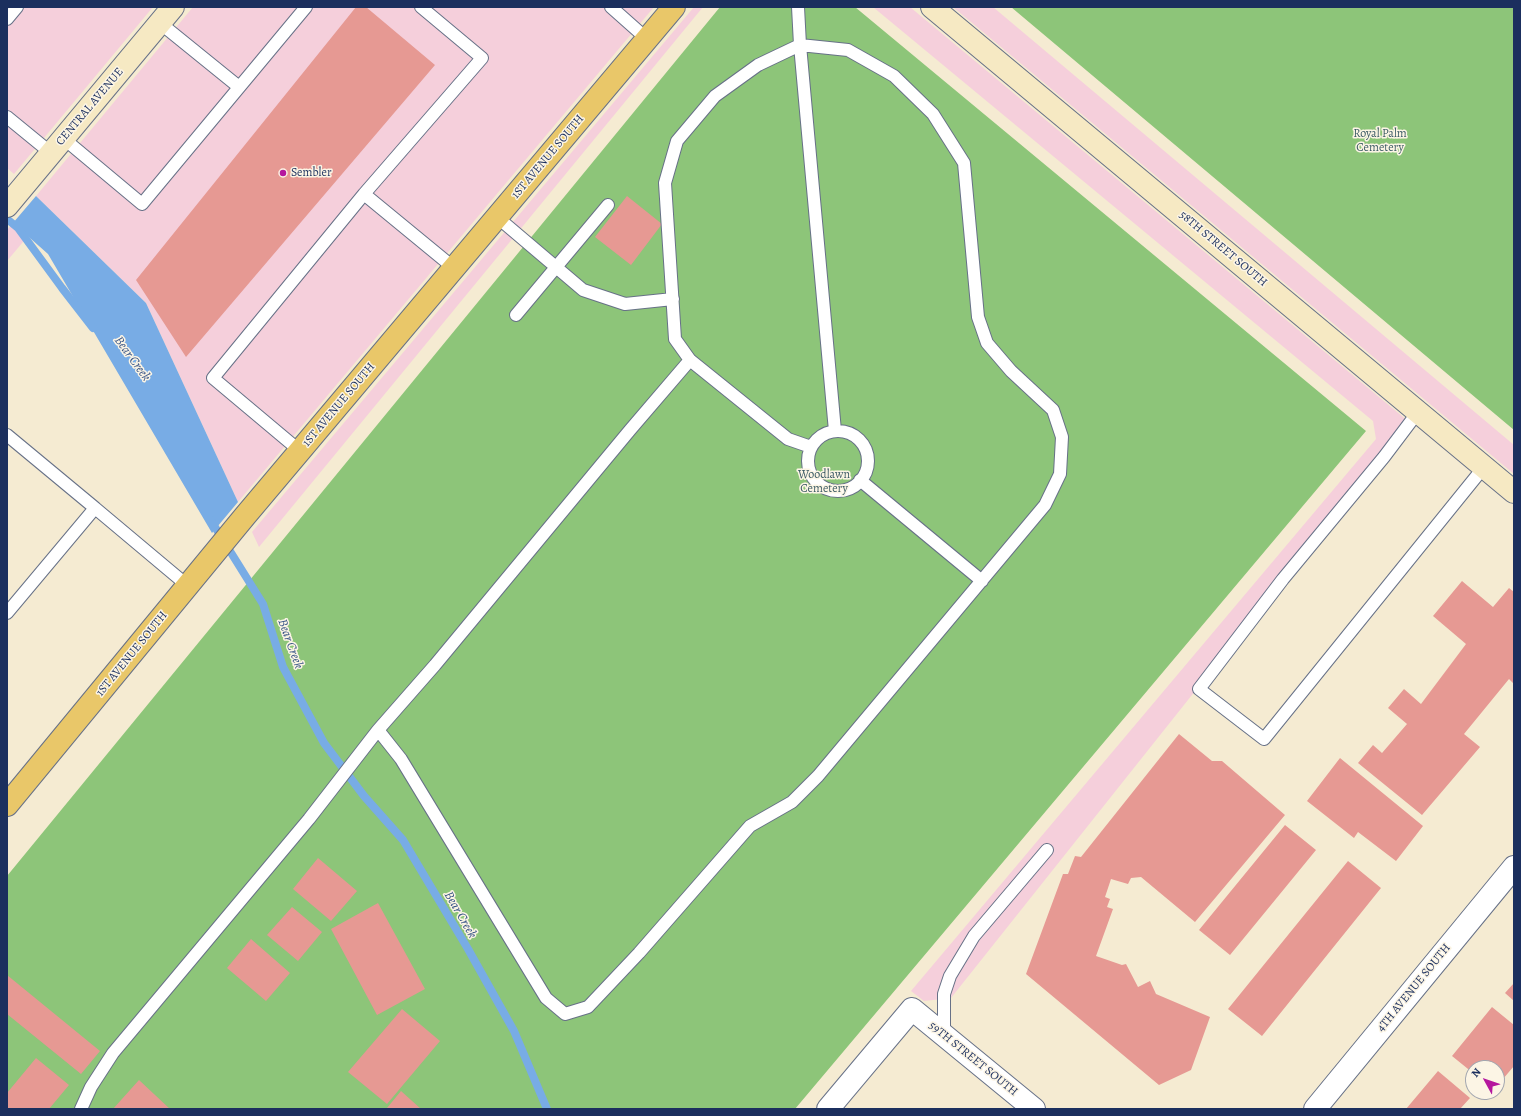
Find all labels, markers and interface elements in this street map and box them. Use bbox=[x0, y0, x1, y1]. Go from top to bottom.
street label: CENTRAL AVENUE bbox=[53, 65, 127, 149]
street label: 1ST AVENUE SOUTH bbox=[509, 112, 587, 202]
park label: Royal Palm Cemetery bbox=[1353, 127, 1407, 155]
place label: Sembler bbox=[291, 166, 331, 180]
marker: Sembler bbox=[278, 168, 288, 178]
street label: 58TH STREET SOUTH bbox=[1176, 208, 1270, 290]
water label: Bear Creek bbox=[110, 334, 154, 384]
street label: 1ST AVENUE SOUTH bbox=[300, 360, 378, 450]
park label: Woodlawn Cemetery bbox=[798, 468, 850, 496]
street label: 1ST AVENUE SOUTH bbox=[93, 609, 171, 699]
water label: Bear Creek bbox=[274, 617, 306, 671]
water label: Bear Creek bbox=[440, 889, 480, 941]
street label: 4TH AVENUE SOUTH bbox=[1374, 941, 1454, 1035]
street label: 59TH STREET SOUTH bbox=[926, 1019, 1020, 1099]
north arrow bbox=[1465, 1060, 1505, 1100]
text: N bbox=[1468, 1065, 1485, 1081]

